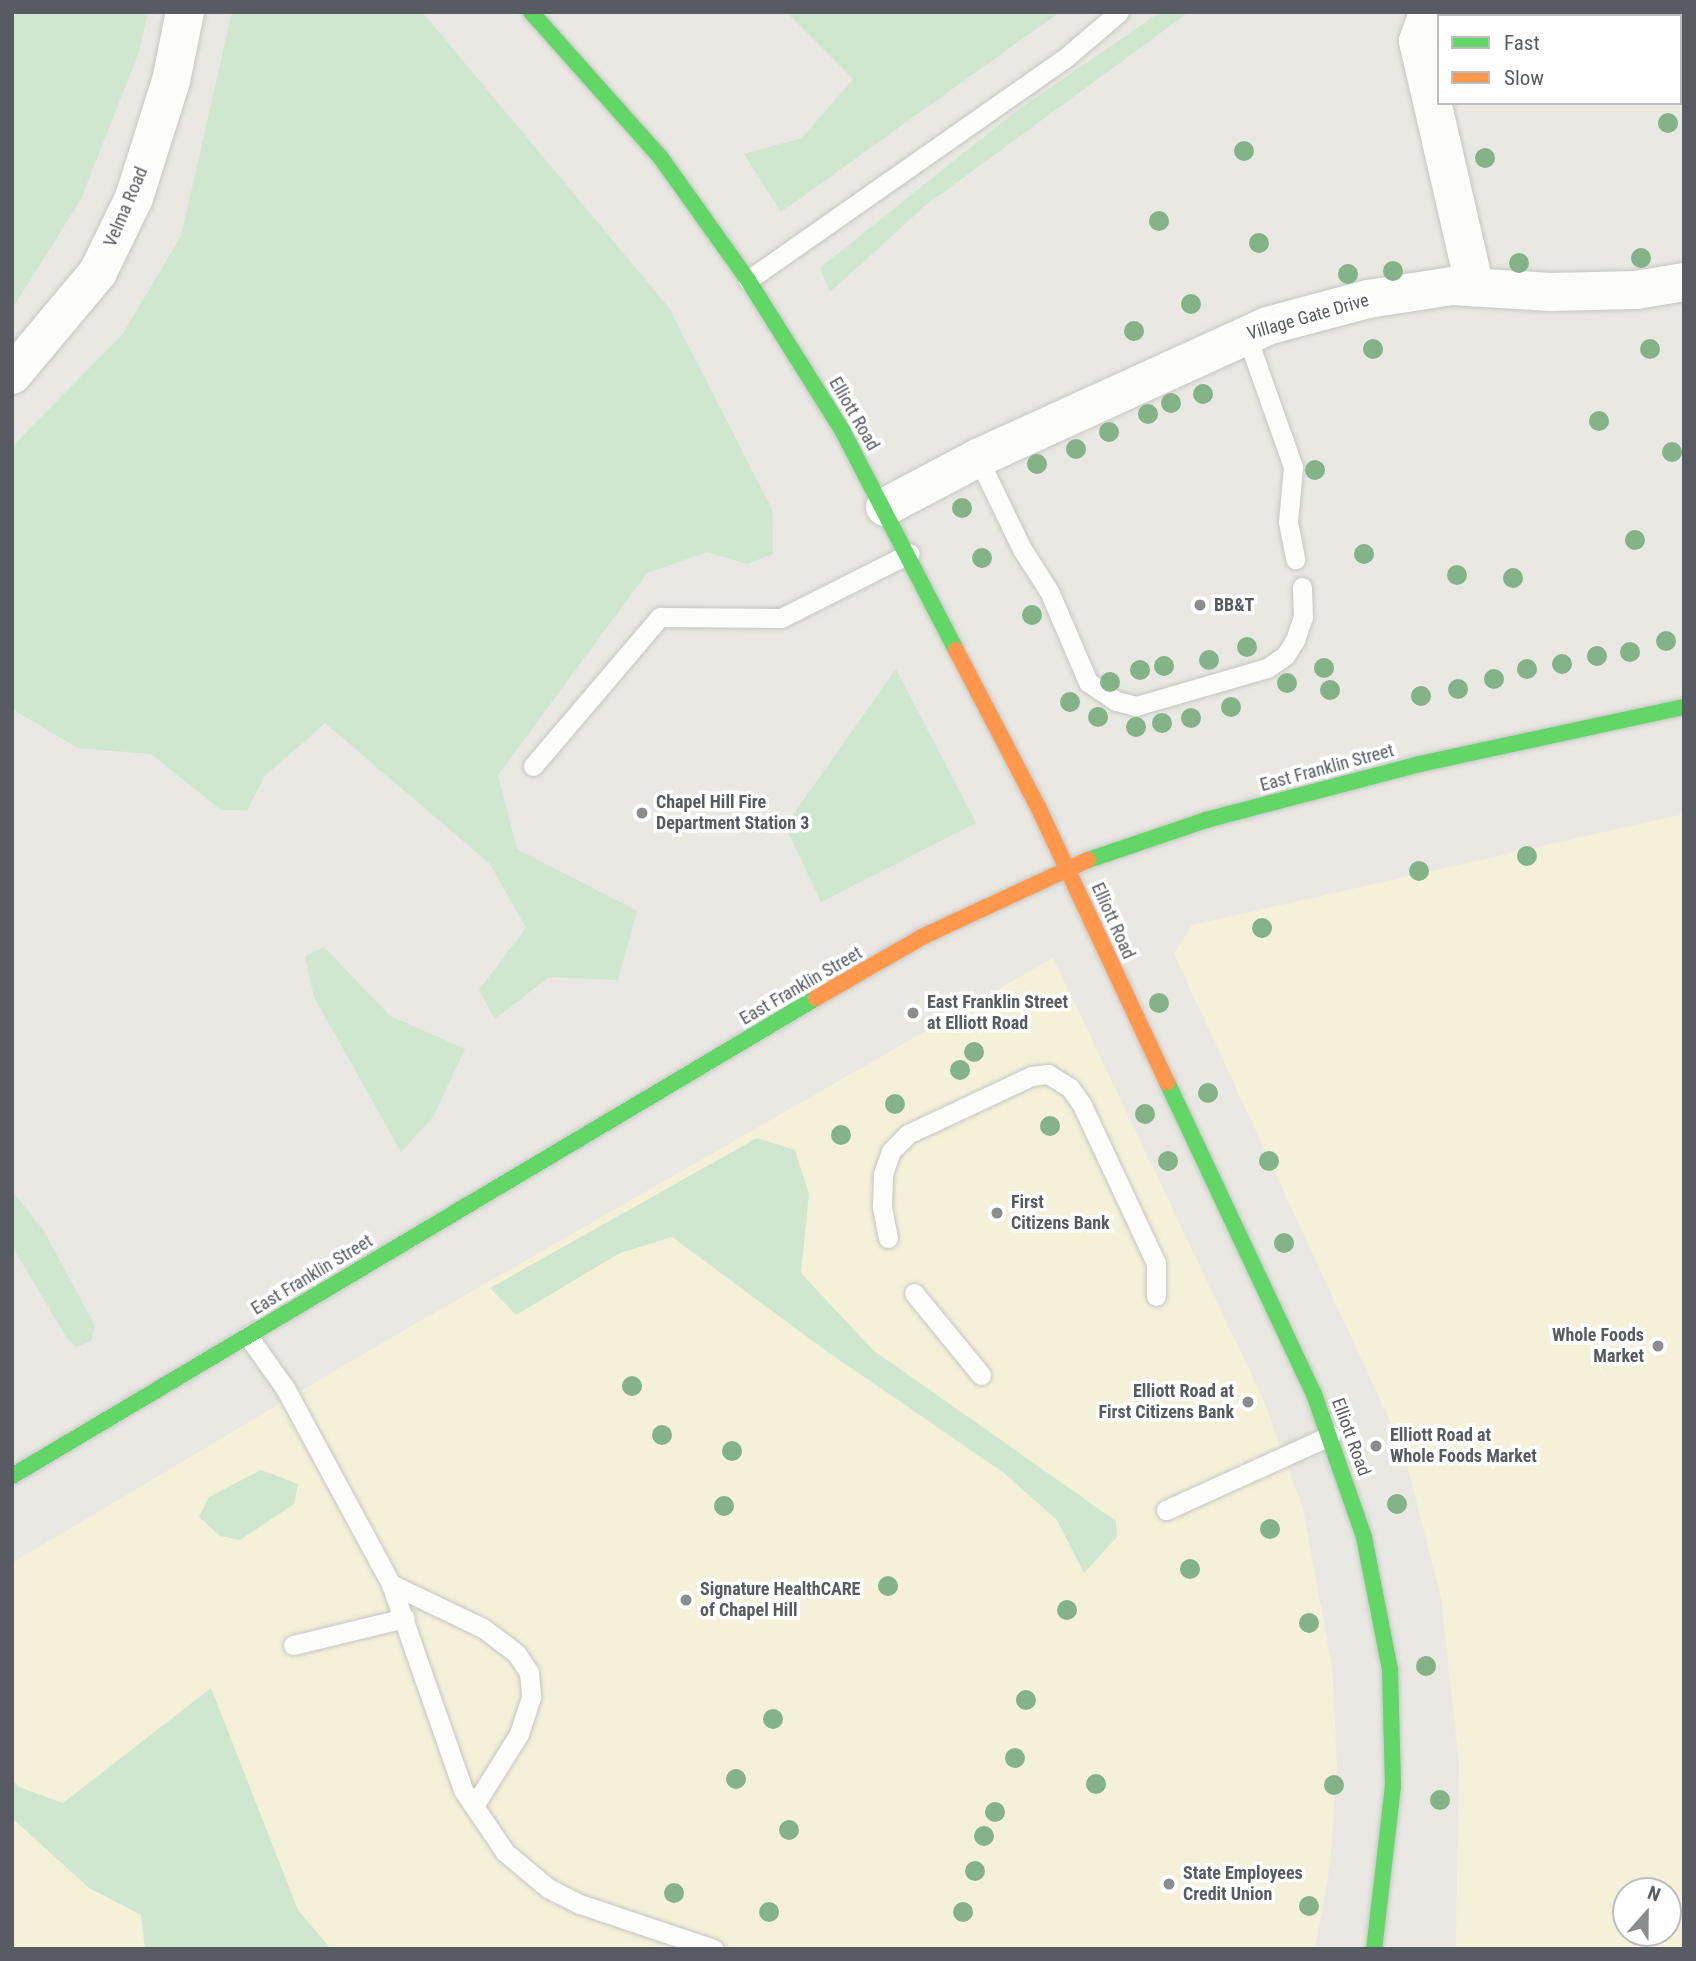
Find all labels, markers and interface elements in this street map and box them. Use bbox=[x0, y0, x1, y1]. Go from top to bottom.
legend bbox=[1437, 14, 1682, 105]
text: Fast bbox=[1504, 31, 1540, 55]
text: Slow bbox=[1504, 66, 1544, 90]
street label: Velma Road bbox=[100, 164, 152, 250]
street label: Village Gate Drive bbox=[1245, 289, 1371, 345]
street label: Elliott Road bbox=[824, 373, 884, 455]
place label: BB&T bbox=[1214, 594, 1254, 616]
marker: BB&T bbox=[1192, 597, 1208, 613]
street label: East Franklin Street bbox=[1258, 740, 1396, 796]
place label: Chapel Hill Fire Department Station 3 bbox=[656, 792, 809, 834]
marker: Chapel Hill Fire Department Station 3 bbox=[634, 805, 650, 821]
street label: Elliott Road bbox=[1087, 879, 1139, 963]
street label: East Franklin Street bbox=[736, 942, 866, 1030]
place label: East Franklin Street at Elliott Road bbox=[927, 992, 1068, 1034]
marker: East Franklin Street at Elliott Road bbox=[905, 1005, 921, 1021]
place label: First Citizens Bank bbox=[1011, 1192, 1110, 1234]
marker: First Citizens Bank bbox=[989, 1205, 1005, 1221]
street label: East Franklin Street bbox=[247, 1230, 377, 1320]
place label: Whole Foods Market bbox=[1552, 1325, 1644, 1368]
marker: Whole Foods Market bbox=[1650, 1338, 1666, 1354]
place label: Elliott Road at First Citizens Bank bbox=[1098, 1381, 1234, 1424]
marker: Elliott Road at First Citizens Bank bbox=[1240, 1394, 1256, 1410]
street label: Elliott Road bbox=[1327, 1395, 1375, 1479]
place label: Elliott Road at Whole Foods Market bbox=[1390, 1425, 1537, 1468]
marker: Elliott Road at Whole Foods Market bbox=[1368, 1438, 1384, 1454]
place label: Signature HealthCARE of Chapel Hill bbox=[700, 1579, 860, 1622]
marker: Signature HealthCARE of Chapel Hill bbox=[678, 1592, 694, 1608]
place label: State Employees Credit Union bbox=[1183, 1863, 1303, 1906]
marker: State Employees Credit Union bbox=[1161, 1876, 1177, 1892]
north arrow bbox=[1612, 1877, 1682, 1947]
text: N bbox=[1644, 1881, 1664, 1907]

